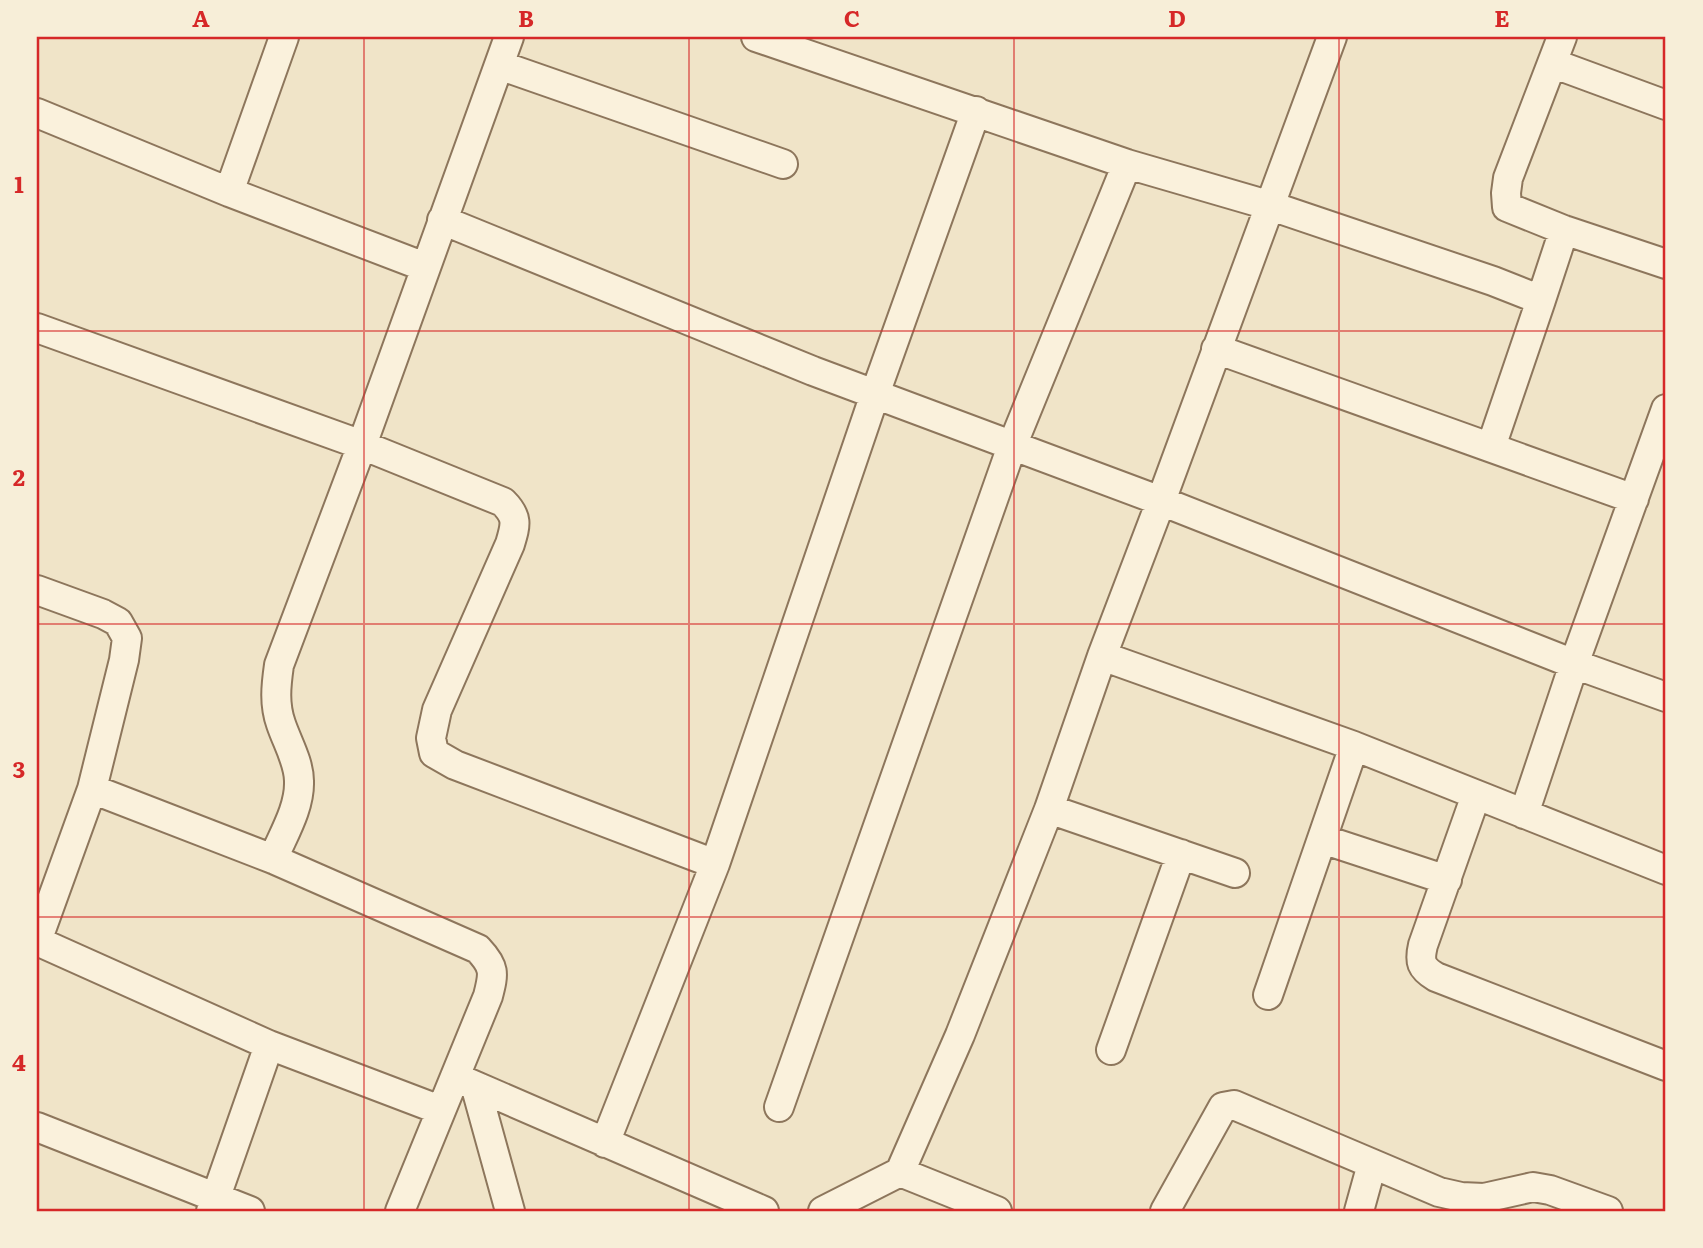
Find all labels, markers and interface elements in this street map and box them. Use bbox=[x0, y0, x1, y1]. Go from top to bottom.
text: A bbox=[192, 0, 210, 34]
text: B bbox=[518, 0, 534, 34]
text: C bbox=[844, 0, 860, 34]
text: D bbox=[1168, 0, 1186, 34]
text: E bbox=[1494, 0, 1510, 34]
text: 1 bbox=[14, 166, 24, 200]
text: 2 bbox=[13, 459, 25, 493]
text: 3 bbox=[13, 751, 25, 785]
text: 4 bbox=[12, 1044, 26, 1078]

